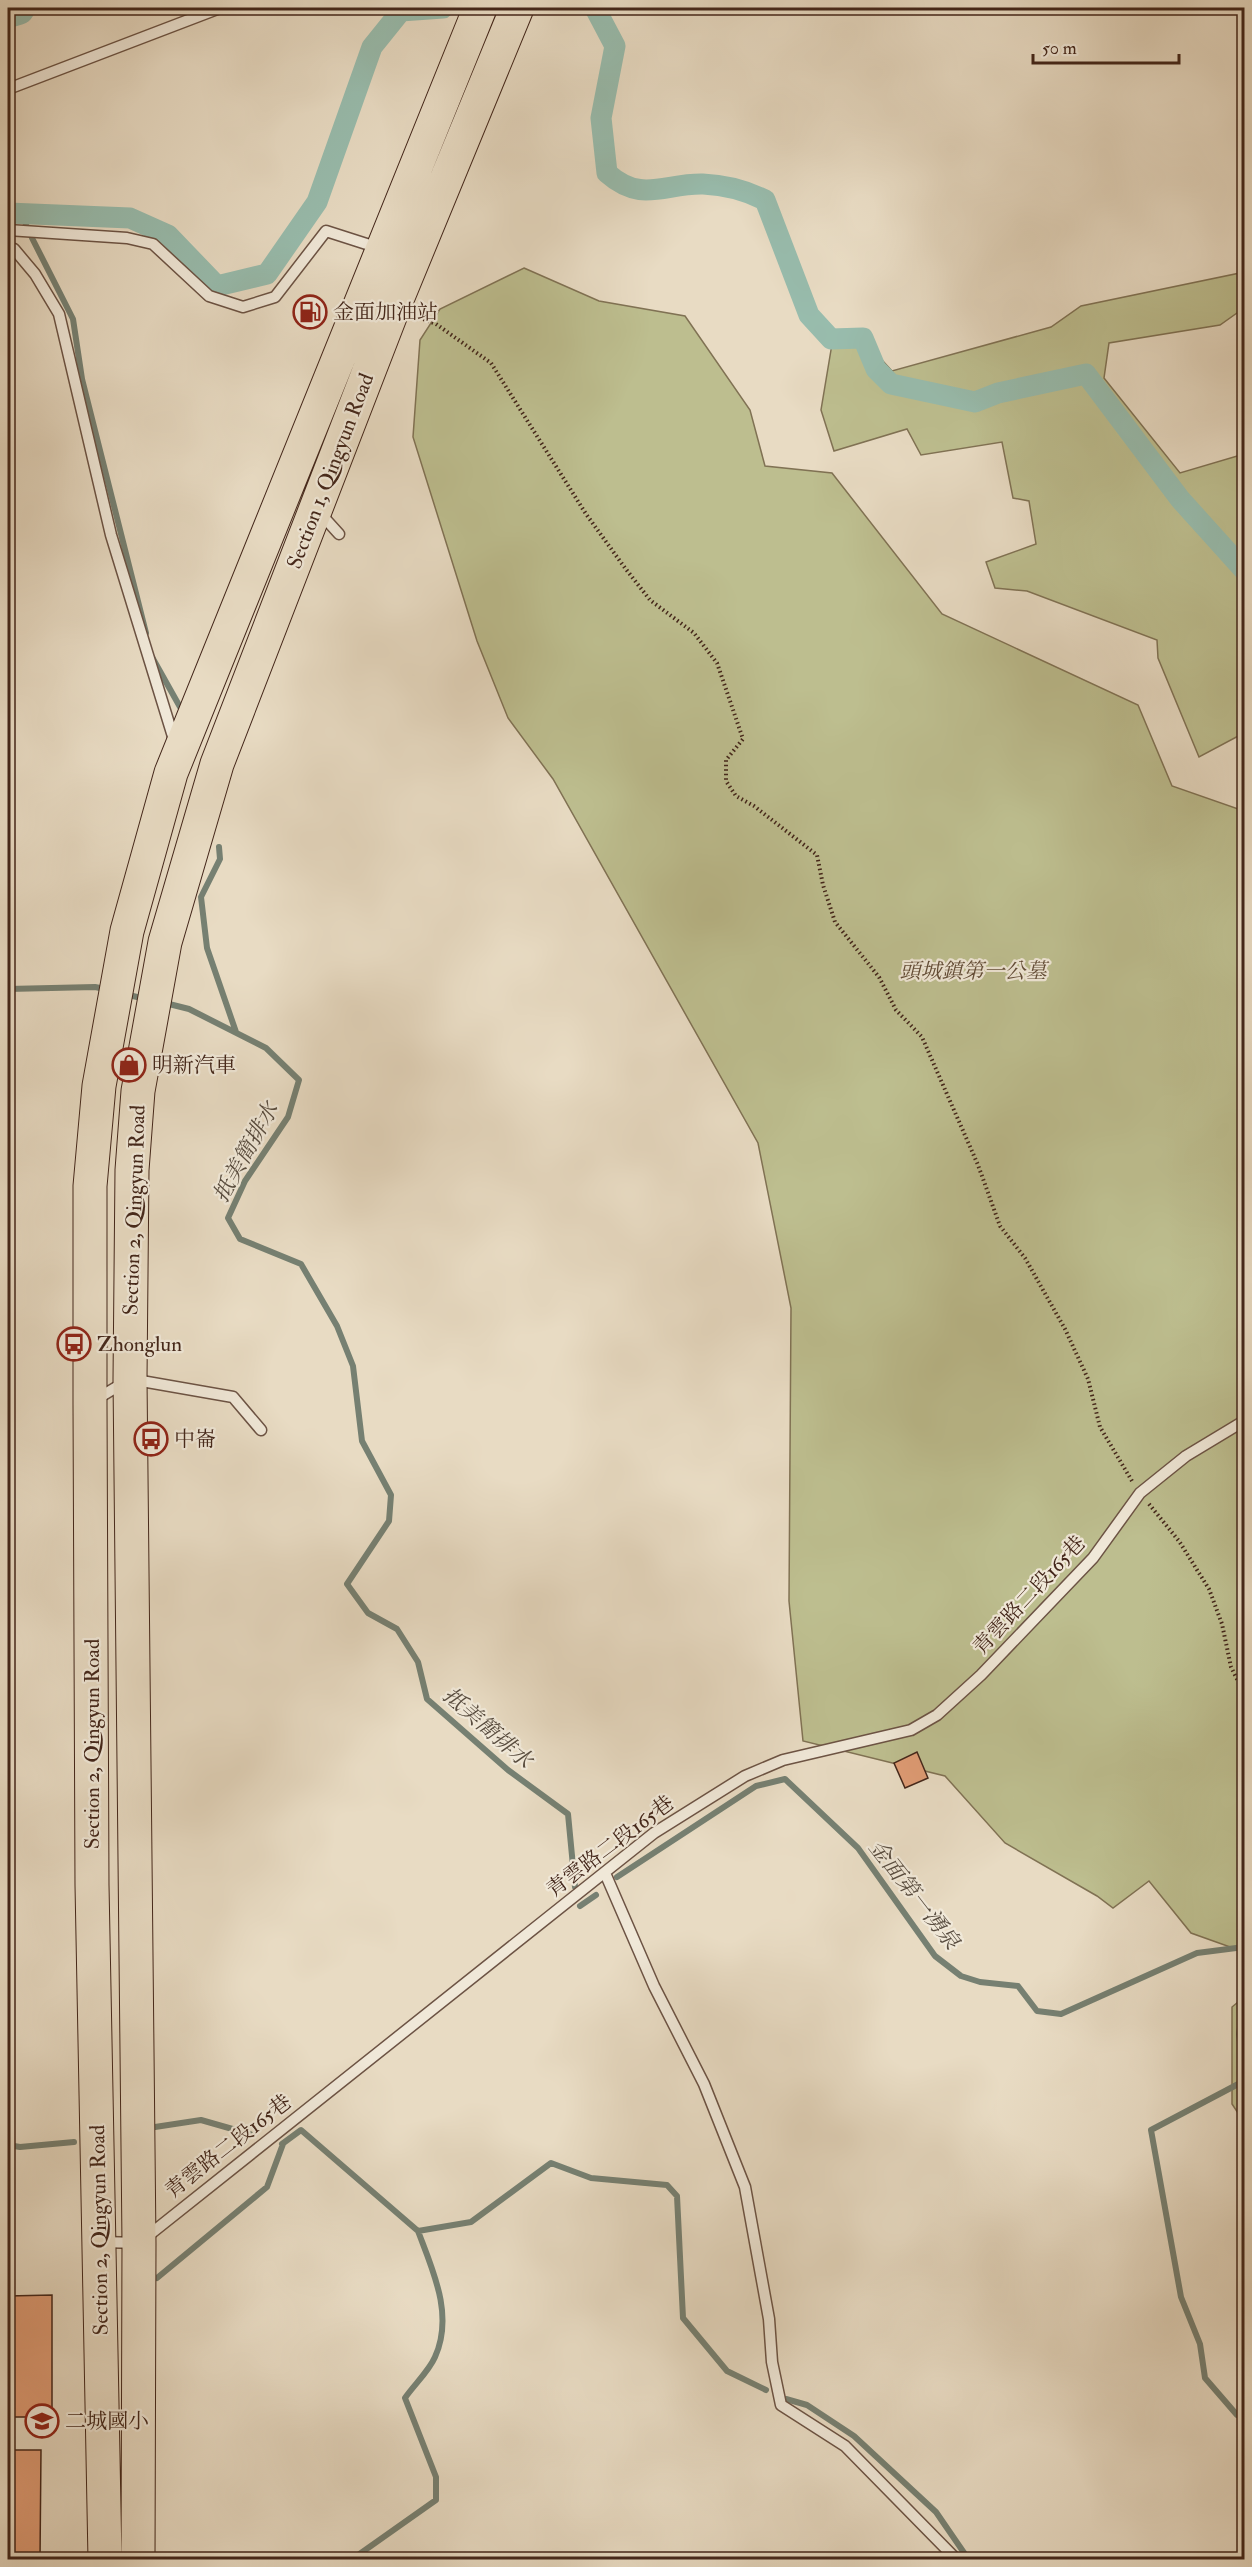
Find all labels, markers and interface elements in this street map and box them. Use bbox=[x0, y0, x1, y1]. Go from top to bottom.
scale bar bbox=[1033, 27, 1178, 65]
text: 50 m bbox=[1042, 37, 1077, 60]
fuel station icon: 金面加油站 bbox=[292, 294, 328, 330]
place label: 金面加油站 bbox=[333, 299, 438, 326]
street label: Section 1, Qingyun Road bbox=[281, 369, 380, 573]
park label: 頭城鎮第一公墓 bbox=[900, 958, 1049, 985]
shop icon: 明新汽車 bbox=[111, 1047, 147, 1083]
place label: 明新汽車 bbox=[152, 1052, 236, 1079]
water label: 抵美簡排水 bbox=[207, 1096, 286, 1207]
street label: Section 2, Qingyun Road bbox=[117, 1104, 152, 1316]
bus stop icon: Zhonglun bbox=[56, 1326, 92, 1362]
place label: Zhonglun bbox=[97, 1331, 182, 1358]
bus stop icon: 中崙 bbox=[133, 1421, 169, 1457]
place label: 中崙 bbox=[174, 1426, 216, 1453]
street label: 青雲路二段165巷 bbox=[967, 1530, 1091, 1661]
street label: Section 2, Qingyun Road bbox=[79, 1638, 106, 1849]
water label: 抵美簡排水 bbox=[437, 1681, 540, 1776]
street label: 青雲路二段165巷 bbox=[541, 1790, 680, 1903]
water label: 金面第一湧泉 bbox=[863, 1834, 966, 1956]
street label: 青雲路二段165巷 bbox=[160, 2089, 297, 2204]
street label: Section 2, Qingyun Road bbox=[84, 2124, 115, 2335]
school or university icon: 二城國小 bbox=[24, 2403, 60, 2439]
place label: 二城國小 bbox=[65, 2408, 149, 2435]

